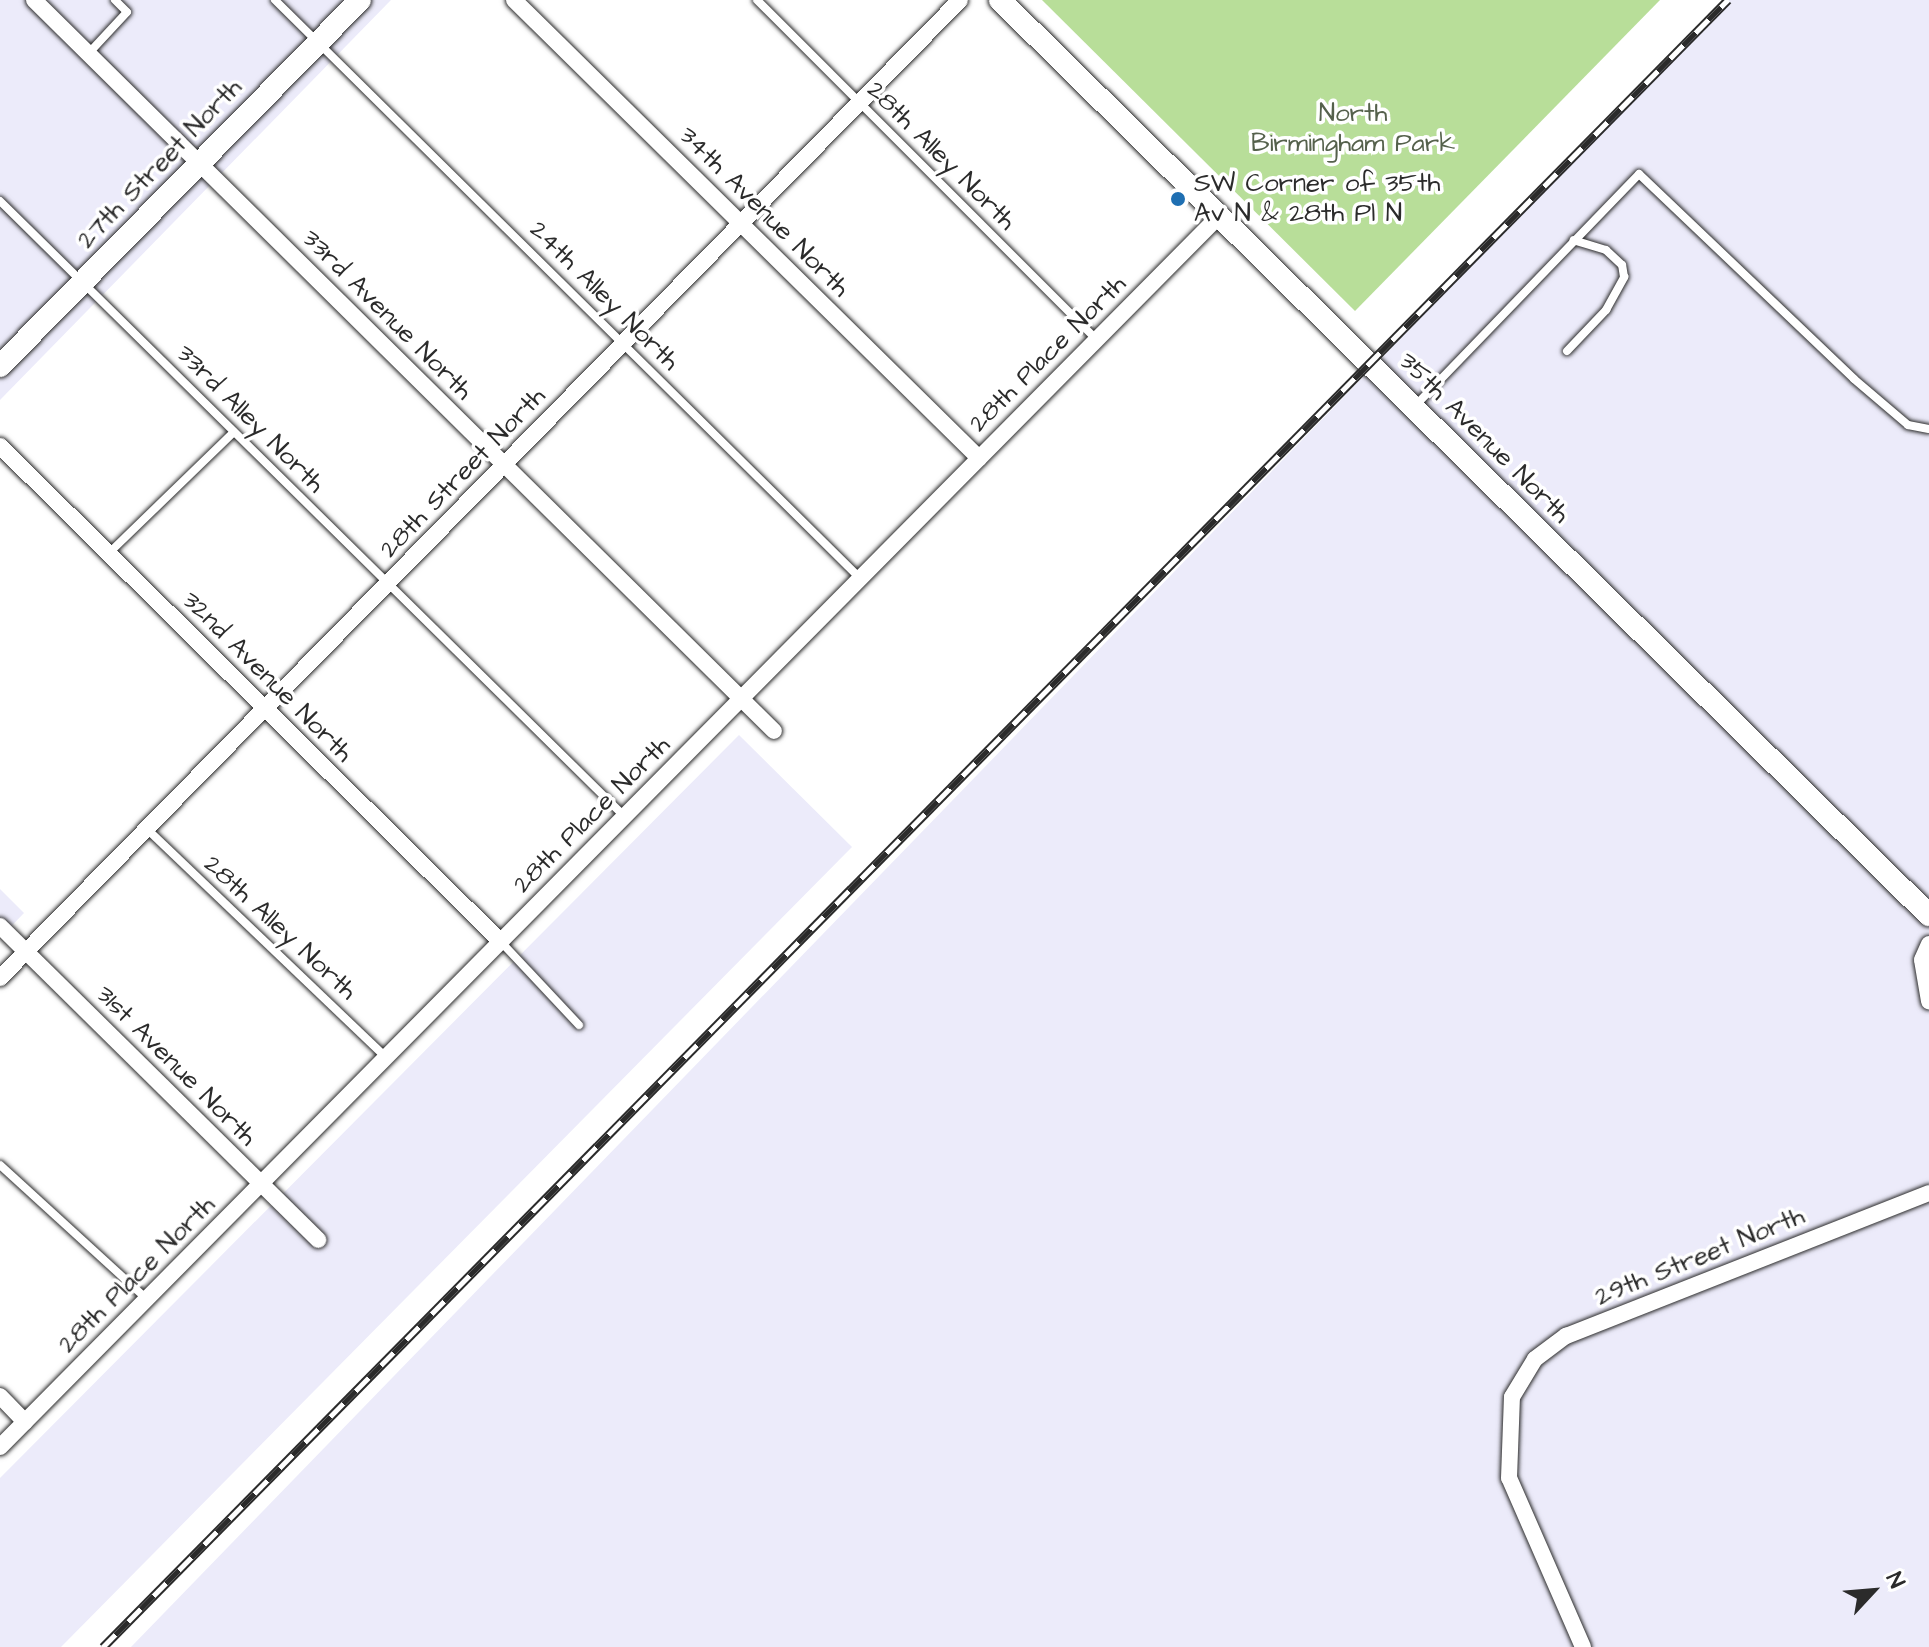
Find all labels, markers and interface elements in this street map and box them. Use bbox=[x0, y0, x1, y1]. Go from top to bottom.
street label: 27th Street North bbox=[71, 73, 249, 255]
street label: 28th Alley North bbox=[860, 75, 1022, 237]
park label: North Birmingham Park bbox=[1251, 98, 1455, 160]
street label: 34th Avenue North bbox=[672, 120, 856, 304]
place label: SW Corner of 35th Av N & 28th Pl N bbox=[1194, 168, 1440, 230]
marker: SW Corner of 35th Av N & 28th Pl N bbox=[1169, 190, 1187, 208]
street label: 24th Alley North bbox=[523, 215, 685, 377]
street label: 33rd Avenue North bbox=[295, 223, 479, 407]
street label: 28th Place North bbox=[963, 269, 1133, 439]
street label: 33rd Alley North bbox=[169, 338, 331, 500]
street label: 35th Avenue North bbox=[1392, 346, 1576, 530]
street label: 28th Street North bbox=[374, 381, 552, 565]
street label: 32nd Avenue North bbox=[175, 585, 359, 769]
street label: 28th Place North bbox=[507, 730, 677, 900]
street label: 28th Alley North bbox=[197, 849, 363, 1007]
street label: 31st Avenue North bbox=[89, 979, 263, 1153]
street label: 28th Place North bbox=[52, 1190, 222, 1360]
street label: 29th Street North bbox=[1591, 1201, 1809, 1313]
north arrow bbox=[1833, 1551, 1913, 1631]
text: N bbox=[1878, 1567, 1912, 1593]

